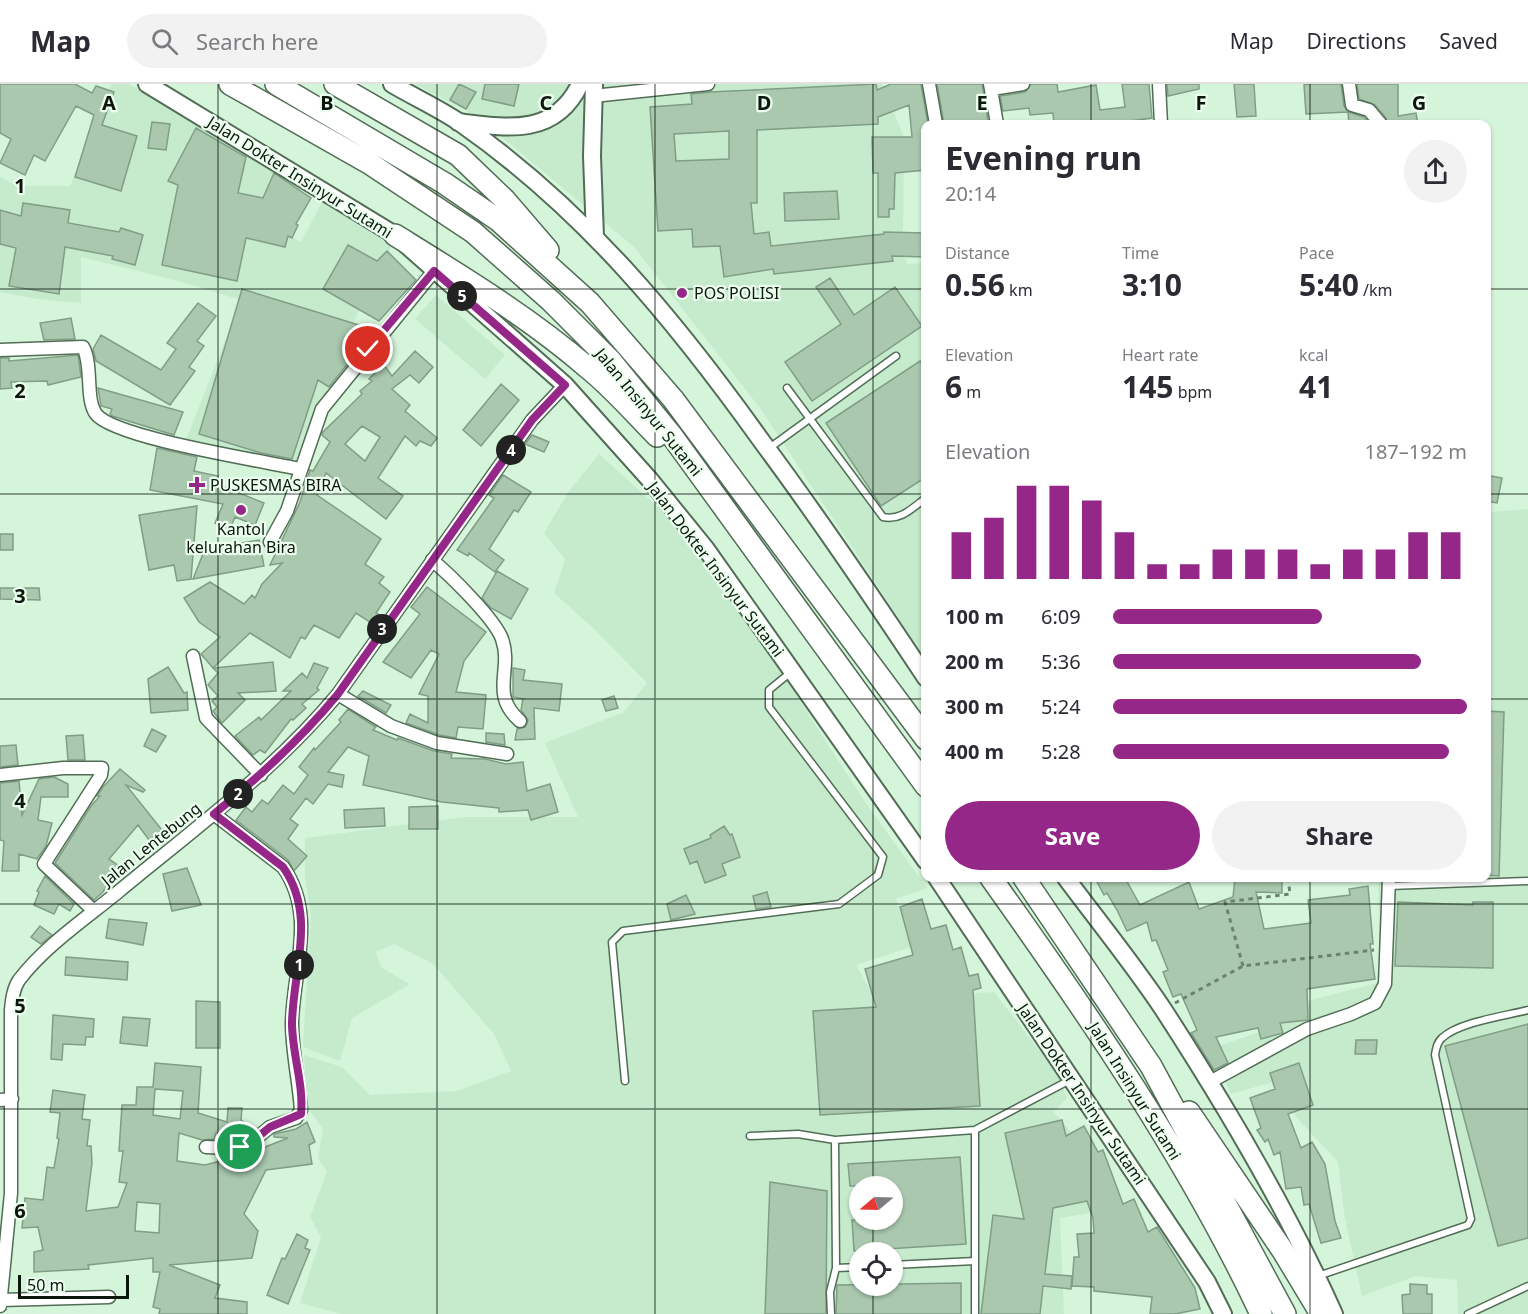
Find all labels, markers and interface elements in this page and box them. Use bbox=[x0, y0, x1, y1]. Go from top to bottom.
search box bbox=[127, 14, 547, 68]
text: Map bbox=[30, 22, 91, 60]
icon: search bbox=[148, 25, 181, 58]
text: Search here bbox=[196, 26, 318, 56]
text: Map bbox=[1230, 27, 1274, 55]
text: Directions bbox=[1307, 27, 1406, 55]
text: Saved bbox=[1439, 27, 1498, 55]
text: A bbox=[102, 89, 116, 116]
text: B bbox=[320, 89, 334, 116]
text: C bbox=[540, 89, 553, 116]
text: D bbox=[757, 89, 771, 116]
text: E bbox=[976, 89, 988, 116]
text: F bbox=[1196, 89, 1206, 116]
text: G bbox=[1412, 89, 1426, 116]
street label: Jalan Dokter Insinyur Sutami bbox=[202, 110, 397, 243]
text: Evening run bbox=[945, 135, 1142, 180]
button: share bbox=[1404, 140, 1467, 203]
text: 1 bbox=[14, 172, 26, 199]
text: 20:14 bbox=[945, 180, 996, 207]
text: Distance bbox=[945, 242, 1010, 264]
text: Time bbox=[1122, 242, 1159, 264]
text: Pace bbox=[1299, 242, 1334, 264]
text: 0.56 bbox=[945, 264, 1005, 305]
text: 3:10 bbox=[1122, 264, 1182, 305]
text: 5:40 bbox=[1299, 264, 1359, 305]
text: km bbox=[1005, 279, 1033, 301]
text: /km bbox=[1359, 279, 1393, 301]
pin: 5 bbox=[447, 281, 477, 311]
place label: POS POLISI bbox=[694, 282, 779, 304]
text: 5 bbox=[457, 285, 467, 307]
marker: POS POLISI bbox=[675, 286, 689, 300]
pin bbox=[342, 323, 393, 374]
icon: check bbox=[351, 332, 384, 365]
street label: Jalan Insinyur Sutami bbox=[589, 342, 708, 481]
text: Elevation bbox=[945, 344, 1013, 366]
text: Heart rate bbox=[1122, 344, 1198, 366]
text: kcal bbox=[1299, 344, 1328, 366]
text: 6 bbox=[945, 366, 962, 407]
text: 145 bbox=[1122, 366, 1173, 407]
text: 41 bbox=[1299, 366, 1333, 407]
text: 2 bbox=[14, 377, 26, 404]
text: m bbox=[962, 381, 981, 403]
text: bpm bbox=[1173, 381, 1212, 403]
pin: 4 bbox=[496, 435, 526, 465]
text: Elevation bbox=[945, 438, 1030, 465]
text: 187–192 m bbox=[1364, 438, 1467, 465]
text: 4 bbox=[506, 439, 516, 461]
place label: PUSKESMAS BIRA bbox=[210, 474, 342, 496]
street label: Jalan Dokter Insinyur Sutami bbox=[642, 475, 789, 661]
marker: PUSKESMAS BIRA bbox=[188, 476, 206, 494]
marker: Kantol kelurahan Bira bbox=[234, 503, 248, 517]
place label: Kantol kelurahan Bira bbox=[186, 518, 296, 558]
text: 3 bbox=[14, 582, 26, 609]
text: 100 m bbox=[945, 603, 1004, 630]
text: 6:09 bbox=[1041, 603, 1081, 630]
pin: 3 bbox=[367, 614, 397, 644]
text: 3 bbox=[377, 618, 387, 640]
text: 200 m bbox=[945, 648, 1004, 675]
text: 5:36 bbox=[1041, 648, 1081, 675]
text: 300 m bbox=[945, 693, 1004, 720]
text: 5:24 bbox=[1041, 693, 1081, 720]
text: 400 m bbox=[945, 738, 1004, 765]
text: 5:28 bbox=[1041, 738, 1081, 765]
pin: 2 bbox=[223, 779, 253, 809]
text: 2 bbox=[233, 783, 243, 805]
text: 4 bbox=[14, 787, 26, 814]
street label: Jalan Lentebung bbox=[95, 797, 205, 892]
button: Save bbox=[945, 801, 1200, 870]
button: Share bbox=[1212, 801, 1467, 870]
pin: 1 bbox=[284, 950, 314, 980]
text: 1 bbox=[294, 954, 304, 976]
text: 5 bbox=[14, 992, 26, 1019]
street label: Jalan Dokter Insinyur Sutami bbox=[1012, 997, 1151, 1189]
street label: Jalan Insinyur Sutami bbox=[1083, 1016, 1186, 1164]
pin bbox=[214, 1121, 265, 1172]
icon: arrive bbox=[223, 1130, 256, 1163]
north arrow bbox=[849, 1176, 903, 1230]
map controls bbox=[849, 1176, 903, 1296]
text: 6 bbox=[14, 1197, 26, 1224]
button: locate bbox=[849, 1242, 903, 1296]
scale bar bbox=[18, 1272, 129, 1300]
text: 50 m bbox=[27, 1274, 64, 1296]

